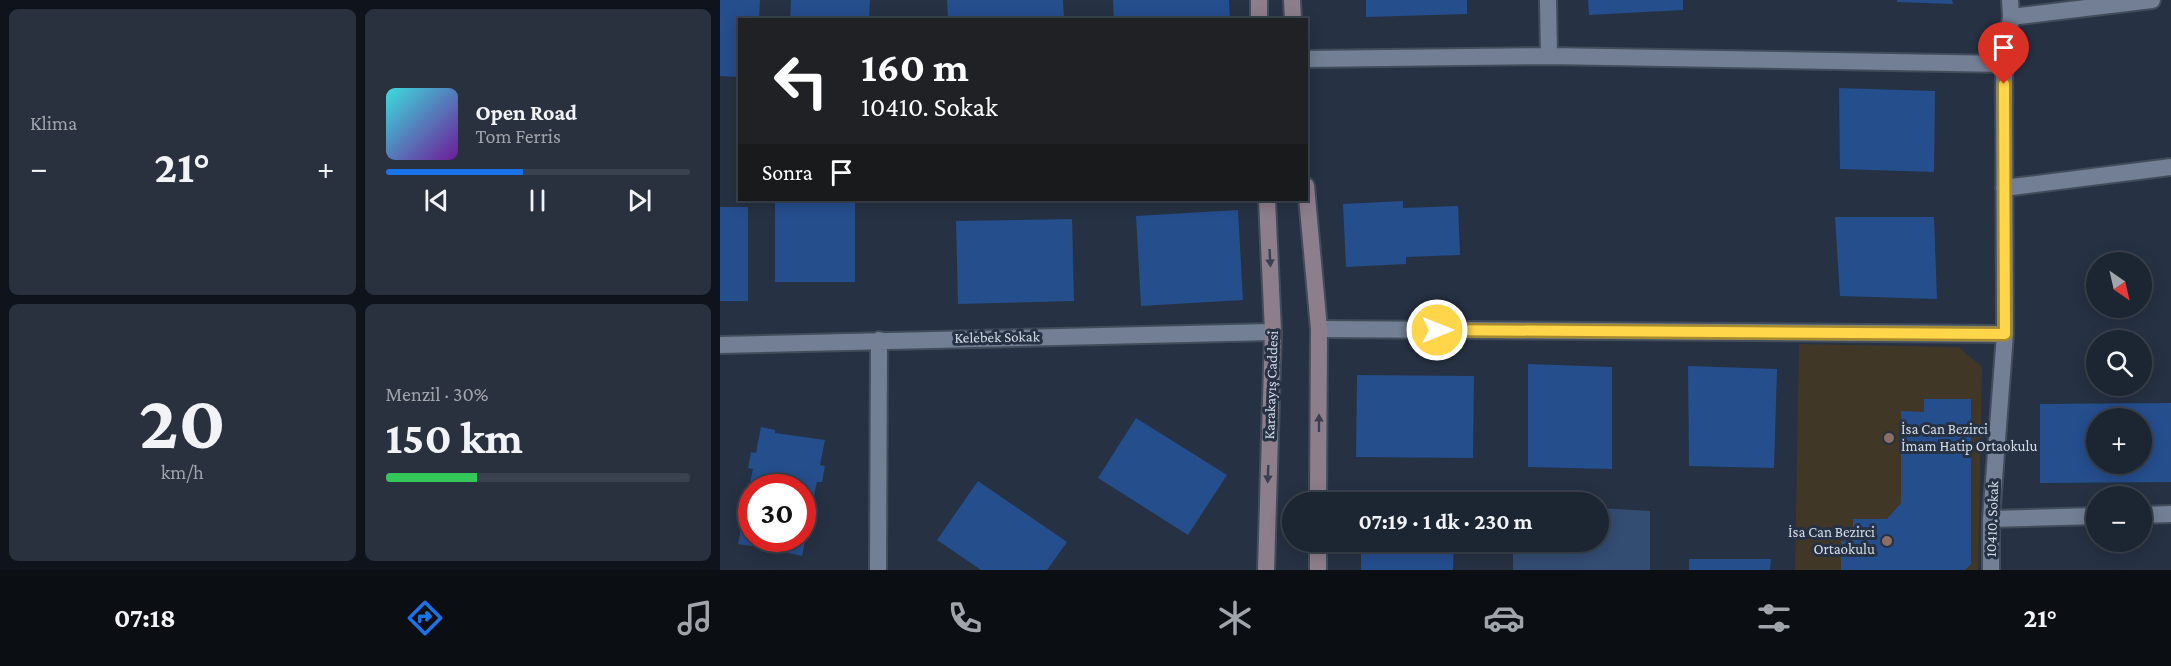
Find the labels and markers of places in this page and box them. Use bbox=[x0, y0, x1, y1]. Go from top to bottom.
pin bbox=[1978, 22, 2029, 84]
place label: İsa Can Bezirci İmam Hatip Ortaokulu bbox=[1901, 421, 2037, 455]
marker: İsa Can Bezirci İmam Hatip Ortaokulu bbox=[1882, 431, 1896, 445]
place label: İsa Can Bezirci Ortaokulu bbox=[1788, 524, 1875, 557]
marker: İsa Can Bezirci Ortaokulu bbox=[1880, 534, 1894, 548]

